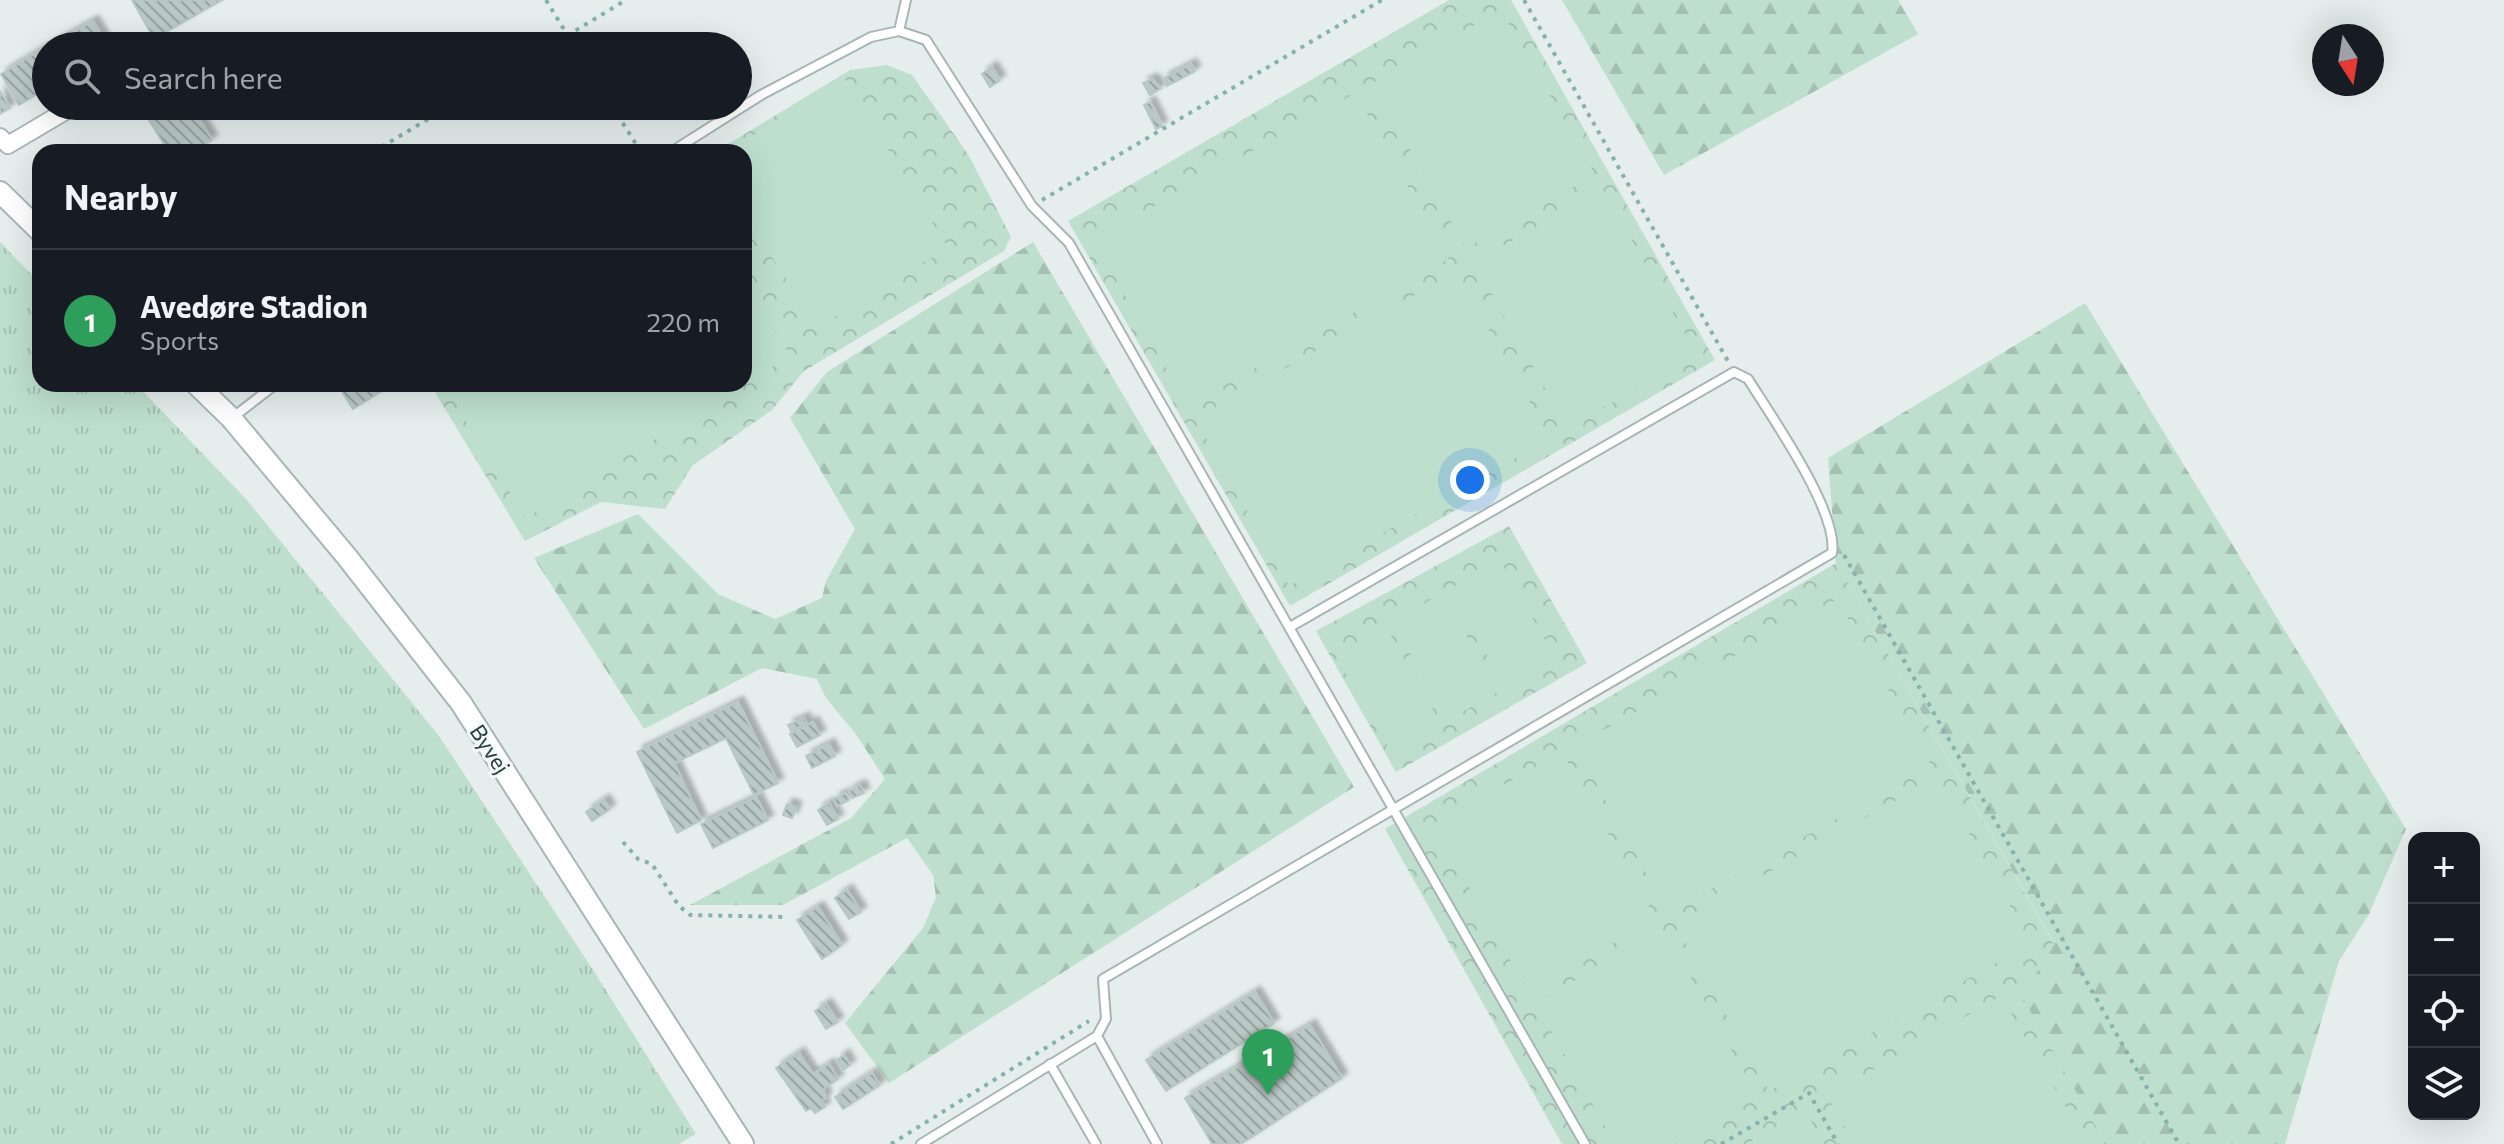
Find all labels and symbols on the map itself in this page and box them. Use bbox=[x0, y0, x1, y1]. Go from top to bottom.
north arrow bbox=[2312, 24, 2384, 96]
your location bbox=[1450, 460, 1490, 500]
street label: Byvej bbox=[465, 719, 516, 779]
pin: 1 bbox=[1242, 1029, 1294, 1095]

